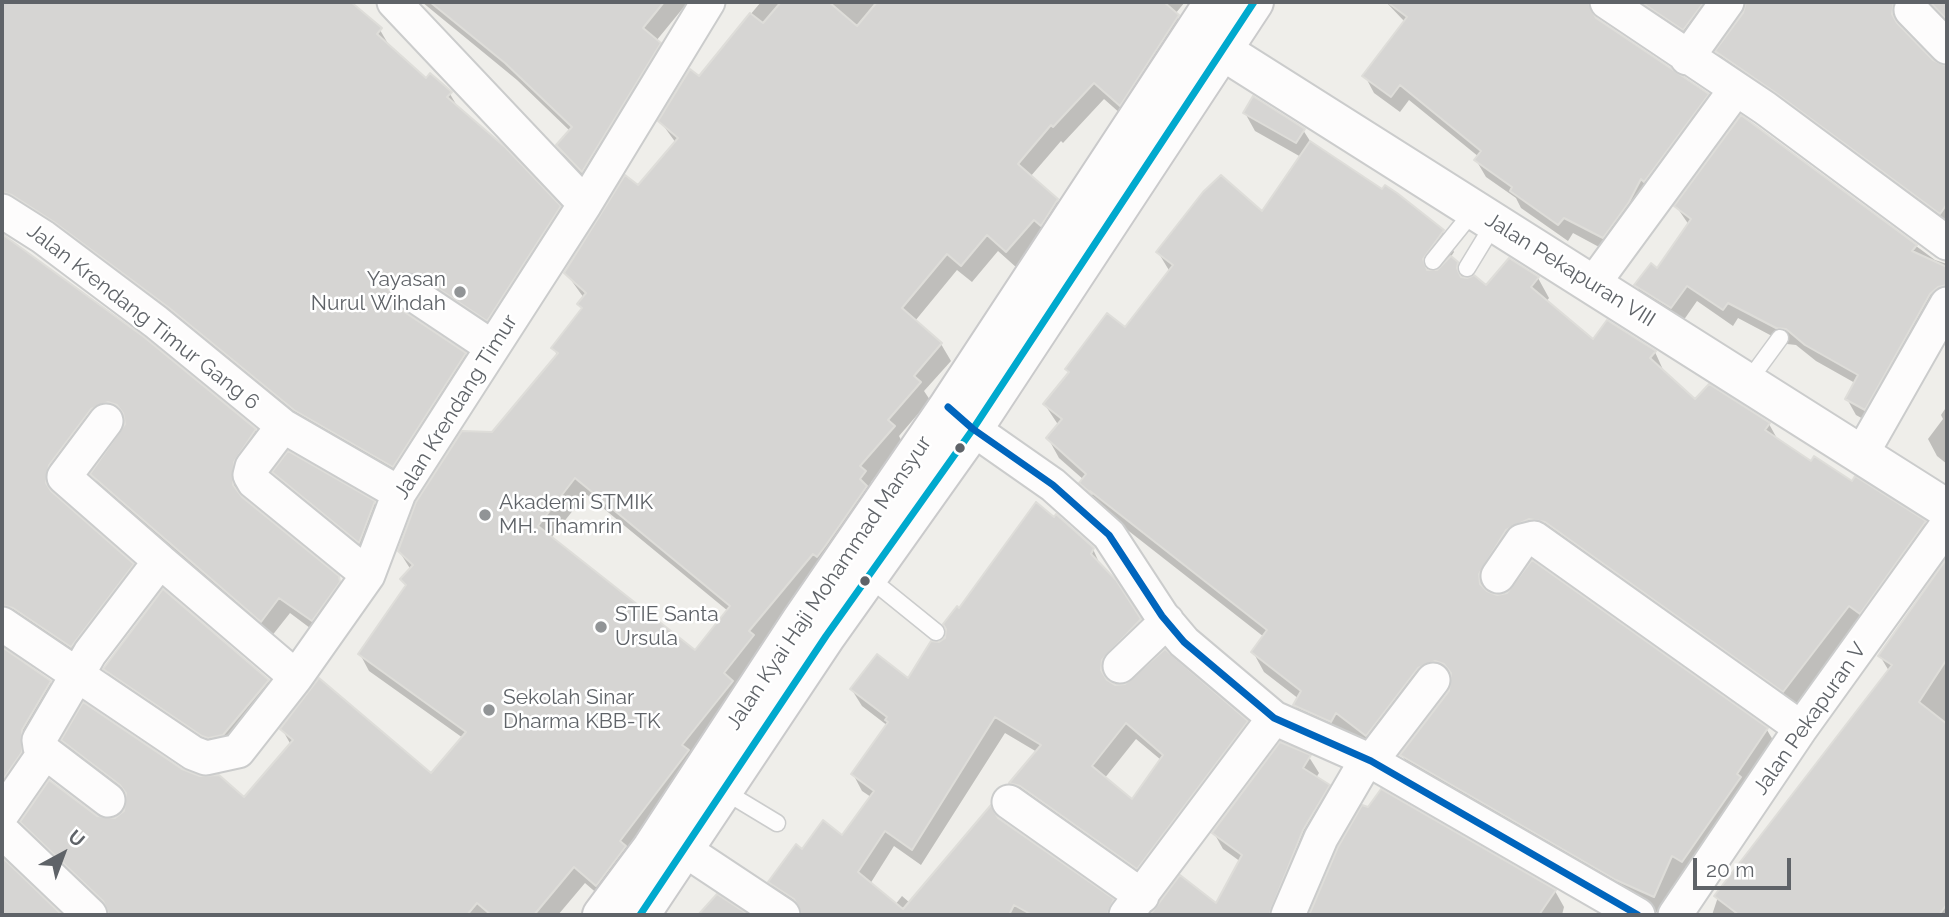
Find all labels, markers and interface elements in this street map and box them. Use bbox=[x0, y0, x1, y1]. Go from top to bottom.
street label: Jalan Pekapuran VIII bbox=[1480, 208, 1660, 332]
street label: Jalan Krendang Timur Gang 6 bbox=[22, 218, 264, 416]
place label: Yayasan Nurul Wihdah bbox=[311, 267, 446, 317]
marker: Yayasan Nurul Wihdah bbox=[452, 284, 468, 300]
street label: Jalan Krendang Timur bbox=[389, 310, 523, 504]
street label: Jalan Kyai Haji Mohammad Mansyur bbox=[721, 431, 937, 735]
unlabelled marker bbox=[953, 441, 967, 455]
place label: Akademi STMIK MH. Thamrin bbox=[499, 490, 653, 540]
marker: Akademi STMIK MH. Thamrin bbox=[477, 507, 493, 523]
unlabelled marker bbox=[858, 574, 872, 588]
place label: STIE Santa Ursula bbox=[615, 602, 719, 652]
marker: STIE Santa Ursula bbox=[593, 619, 609, 635]
street label: Jalan Pekapuran V bbox=[1748, 638, 1872, 800]
place label: Sekolah Sinar Dharma KBB-TK bbox=[503, 685, 660, 735]
marker: Sekolah Sinar Dharma KBB-TK bbox=[481, 702, 497, 718]
north arrow bbox=[28, 819, 98, 889]
text: U bbox=[64, 825, 89, 851]
scale bar bbox=[1697, 844, 1795, 888]
text: 20 m bbox=[1706, 857, 1754, 882]

